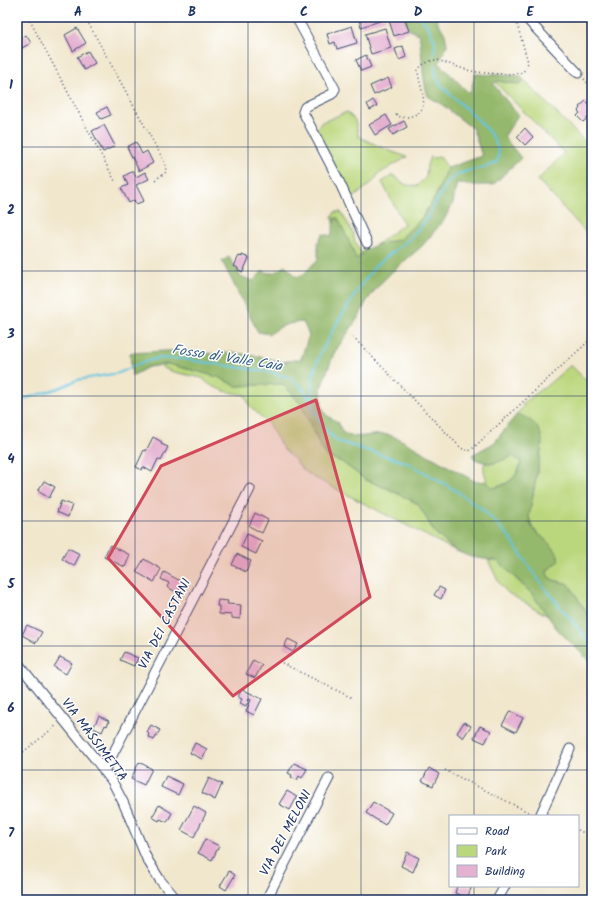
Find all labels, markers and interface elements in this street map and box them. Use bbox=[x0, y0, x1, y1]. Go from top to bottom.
text: A bbox=[74, 2, 82, 23]
text: B bbox=[188, 2, 196, 23]
text: C bbox=[300, 2, 308, 23]
text: D bbox=[414, 2, 423, 23]
text: E bbox=[526, 2, 534, 23]
text: 1 bbox=[9, 75, 13, 96]
text: 2 bbox=[7, 200, 15, 221]
text: 3 bbox=[6, 324, 15, 345]
water label: Fosso di Valle Caia bbox=[170, 338, 285, 378]
text: 4 bbox=[7, 449, 15, 470]
text: 5 bbox=[7, 574, 16, 595]
street label: VIA DEI CASTANI bbox=[133, 575, 197, 673]
street label: VIA MASSIMETTA bbox=[56, 694, 132, 786]
text: 6 bbox=[7, 698, 15, 719]
street label: VIA DEI MELONI bbox=[254, 786, 318, 880]
legend bbox=[449, 815, 579, 887]
text: Road bbox=[485, 822, 510, 841]
text: 7 bbox=[8, 823, 15, 844]
text: Park bbox=[485, 842, 507, 861]
text: Building bbox=[485, 862, 525, 881]

